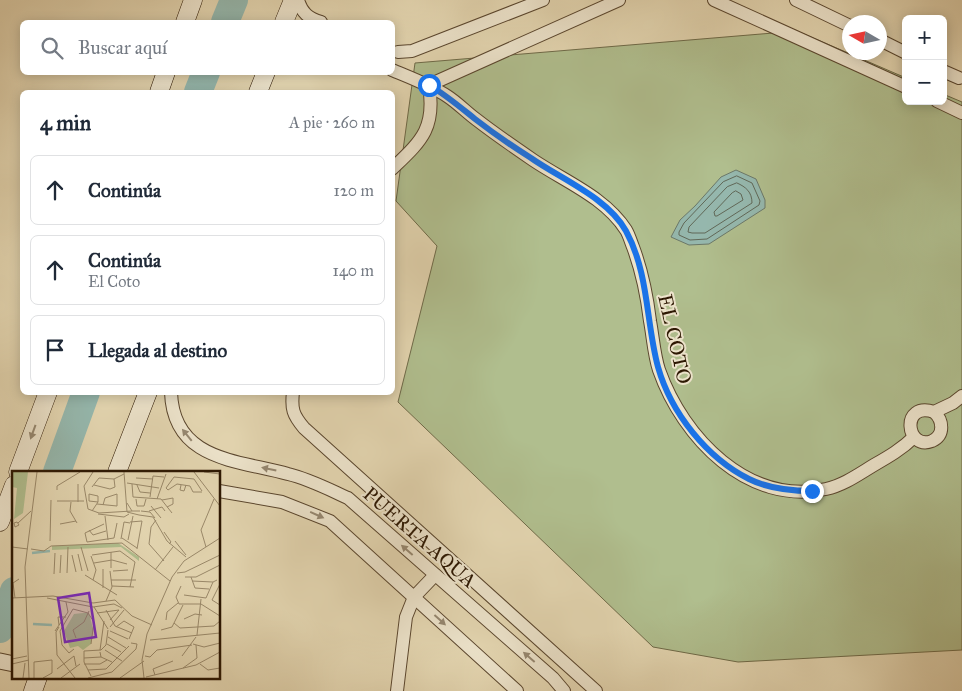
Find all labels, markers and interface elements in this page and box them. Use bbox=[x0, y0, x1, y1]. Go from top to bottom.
north arrow bbox=[842, 15, 887, 60]
map controls bbox=[902, 15, 947, 105]
button: + bbox=[902, 15, 947, 60]
search box bbox=[20, 20, 395, 75]
icon: search bbox=[38, 34, 66, 62]
text: Buscar aquí bbox=[78, 36, 167, 59]
button: − bbox=[902, 60, 947, 105]
route start bbox=[418, 74, 441, 97]
text: 4 min bbox=[40, 110, 91, 136]
text: A pie · 260 m bbox=[289, 113, 375, 132]
icon: ahead bbox=[41, 176, 69, 204]
text: Continúa bbox=[88, 179, 161, 202]
text: 120 m bbox=[334, 181, 374, 200]
text: Continúa bbox=[88, 249, 161, 272]
icon: ahead bbox=[41, 256, 69, 284]
text: 140 m bbox=[333, 261, 374, 280]
text: El Coto bbox=[88, 272, 140, 291]
street label: EL COTO bbox=[653, 292, 697, 386]
icon: arrive bbox=[41, 336, 69, 364]
text: Llegada al destino bbox=[88, 339, 227, 362]
one-way arrow bbox=[29, 425, 36, 440]
one-way arrow bbox=[181, 428, 192, 441]
one-way arrow bbox=[261, 465, 277, 473]
inset map bbox=[12, 471, 220, 678]
route end bbox=[801, 480, 824, 503]
street label: PUERTA AQUA bbox=[359, 481, 482, 593]
one-way arrow bbox=[310, 512, 324, 520]
one-way arrow bbox=[401, 544, 413, 556]
one-way arrow bbox=[433, 614, 445, 626]
one-way arrow bbox=[522, 652, 535, 663]

